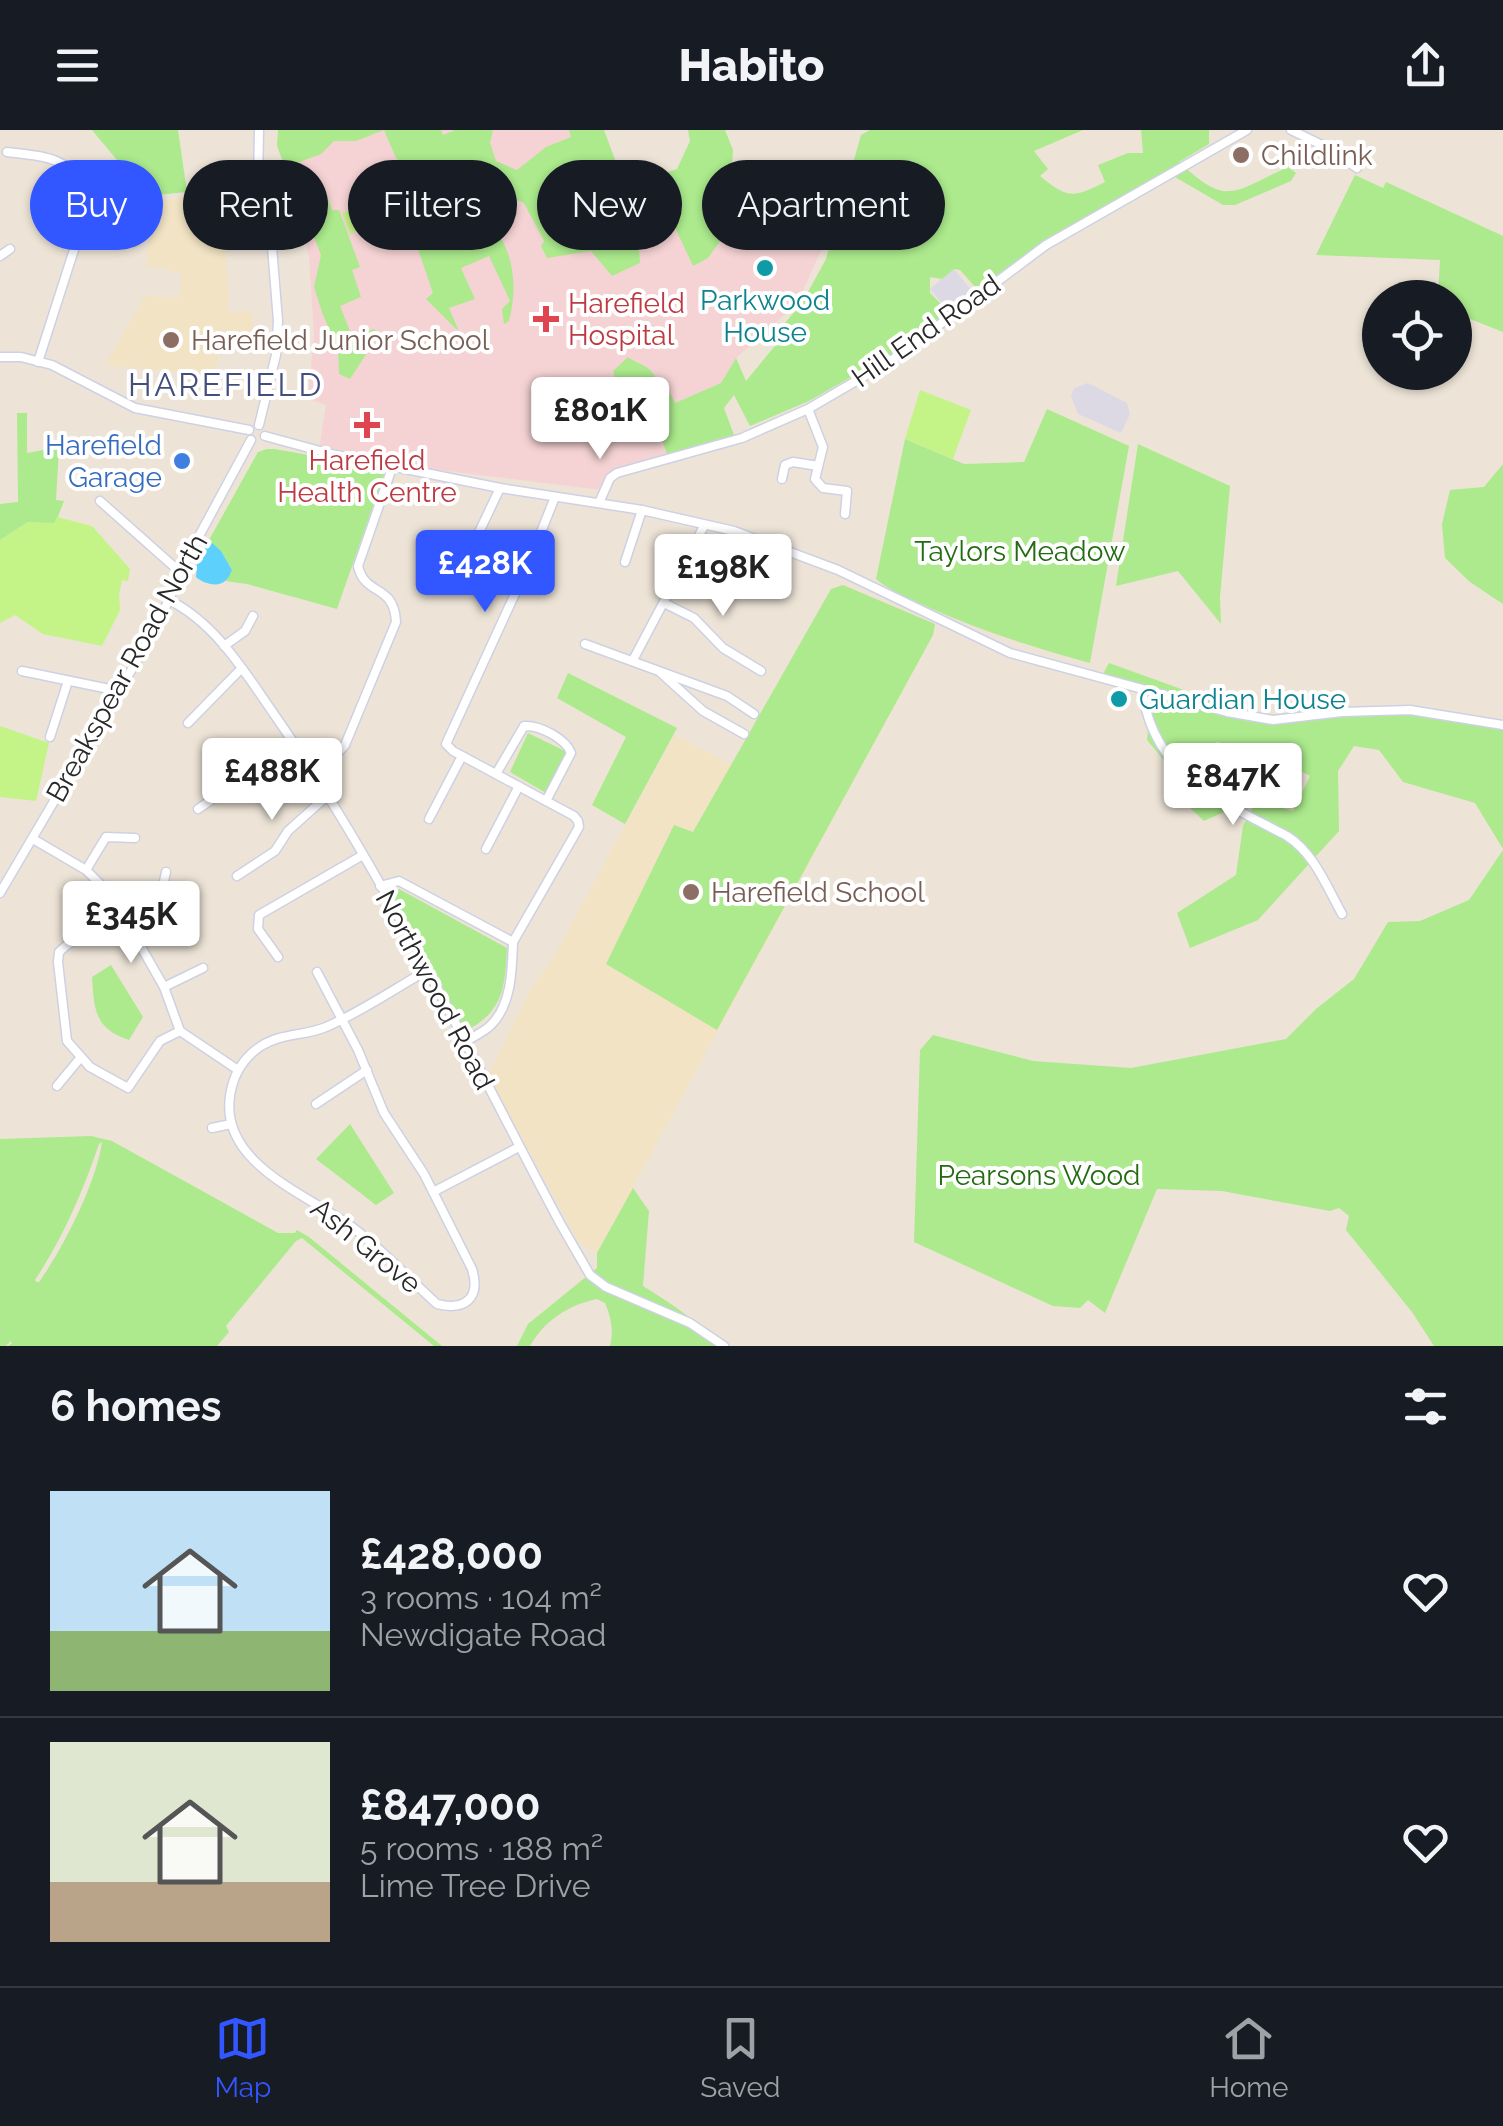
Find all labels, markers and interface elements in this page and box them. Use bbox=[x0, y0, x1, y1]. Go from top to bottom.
icon: menu bbox=[50, 38, 105, 93]
icon: share bbox=[1398, 38, 1453, 93]
text: Habito bbox=[679, 39, 824, 92]
place label: Childlink bbox=[1261, 139, 1373, 172]
marker: Childlink bbox=[1230, 144, 1252, 166]
chip: Buy bbox=[30, 160, 163, 250]
chip: Rent bbox=[183, 160, 328, 250]
chip: Filters bbox=[348, 160, 517, 250]
chip: New bbox=[537, 160, 682, 250]
chip: Apartment bbox=[702, 160, 945, 250]
marker: Parkwood House bbox=[754, 257, 776, 279]
street label: Hill End Road bbox=[846, 268, 1006, 394]
map controls bbox=[1362, 280, 1472, 390]
button: locate bbox=[1362, 280, 1472, 390]
place label: Parkwood House bbox=[700, 284, 830, 349]
place label: Harefield Hospital bbox=[568, 287, 685, 352]
marker: Harefield Hospital bbox=[533, 306, 559, 332]
place label: Harefield Junior School bbox=[191, 324, 490, 357]
marker: Harefield Junior School bbox=[160, 329, 182, 351]
district label: HAREFIELD bbox=[128, 366, 324, 403]
pin: £801K bbox=[530, 377, 670, 462]
text: £801K bbox=[553, 391, 647, 428]
marker: Harefield Health Centre bbox=[354, 412, 380, 438]
place label: Harefield Garage bbox=[45, 429, 162, 494]
place label: Harefield Health Centre bbox=[277, 444, 457, 509]
marker: Harefield Garage bbox=[171, 450, 193, 472]
street label: Breakspear Road North bbox=[40, 528, 214, 808]
pin: £428K bbox=[415, 530, 555, 615]
pin: £198K bbox=[653, 534, 793, 619]
park label: Taylors Meadow bbox=[914, 535, 1126, 568]
text: £428K bbox=[438, 544, 532, 581]
text: £198K bbox=[677, 548, 769, 585]
place label: Guardian House bbox=[1139, 683, 1346, 716]
marker: Guardian House bbox=[1108, 688, 1130, 710]
pin: £488K bbox=[202, 738, 342, 823]
pin: £847K bbox=[1163, 743, 1303, 828]
text: £488K bbox=[224, 752, 320, 789]
text: £847K bbox=[1186, 757, 1280, 794]
place label: Harefield School bbox=[711, 876, 925, 909]
pin: £345K bbox=[61, 881, 201, 966]
marker: Harefield School bbox=[680, 881, 702, 903]
street label: Northwood Road bbox=[369, 885, 501, 1095]
text: £345K bbox=[85, 895, 177, 932]
park label: Pearsons Wood bbox=[937, 1159, 1141, 1192]
street label: Ash Grove bbox=[304, 1192, 428, 1300]
icon: filters bbox=[1398, 1379, 1453, 1434]
text: 6 homes bbox=[50, 1382, 221, 1431]
text: £428,000 bbox=[360, 1530, 543, 1579]
icon: home bbox=[130, 1531, 250, 1651]
icon: heart bbox=[1398, 1564, 1453, 1619]
text: 3 rooms · 104 m² bbox=[360, 1579, 602, 1616]
text: Newdigate Road bbox=[360, 1616, 606, 1653]
text: £847,000 bbox=[360, 1781, 541, 1830]
icon: home bbox=[130, 1782, 250, 1902]
icon: heart bbox=[1398, 1815, 1453, 1870]
text: 5 rooms · 188 m² bbox=[360, 1830, 603, 1867]
text: Lime Tree Drive bbox=[360, 1867, 591, 1904]
tab: Map bbox=[214, 2011, 271, 2104]
tab: Saved bbox=[700, 2011, 780, 2104]
tab: Home bbox=[1209, 2011, 1289, 2104]

